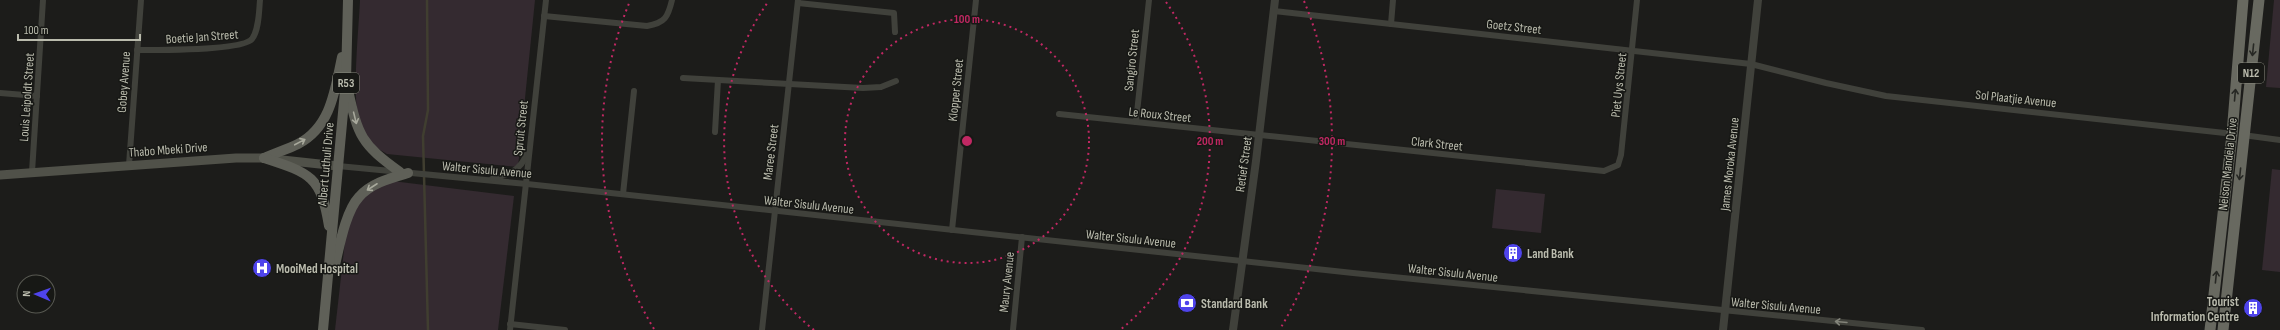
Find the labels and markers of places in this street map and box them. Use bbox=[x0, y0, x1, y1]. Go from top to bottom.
centre of rings bbox=[960, 134, 974, 148]
building icon: Land Bank bbox=[1502, 242, 1524, 264]
place label: Land Bank bbox=[1527, 246, 1574, 262]
hospital icon: MooiMed Hospital bbox=[251, 257, 273, 279]
place label: MooiMed Hospital bbox=[276, 261, 358, 277]
bank icon: Standard Bank bbox=[1176, 292, 1198, 314]
place label: Tourist Information Centre bbox=[2151, 294, 2240, 325]
place label: Standard Bank bbox=[1201, 296, 1268, 312]
building icon: Tourist Information Centre bbox=[2242, 297, 2264, 319]

